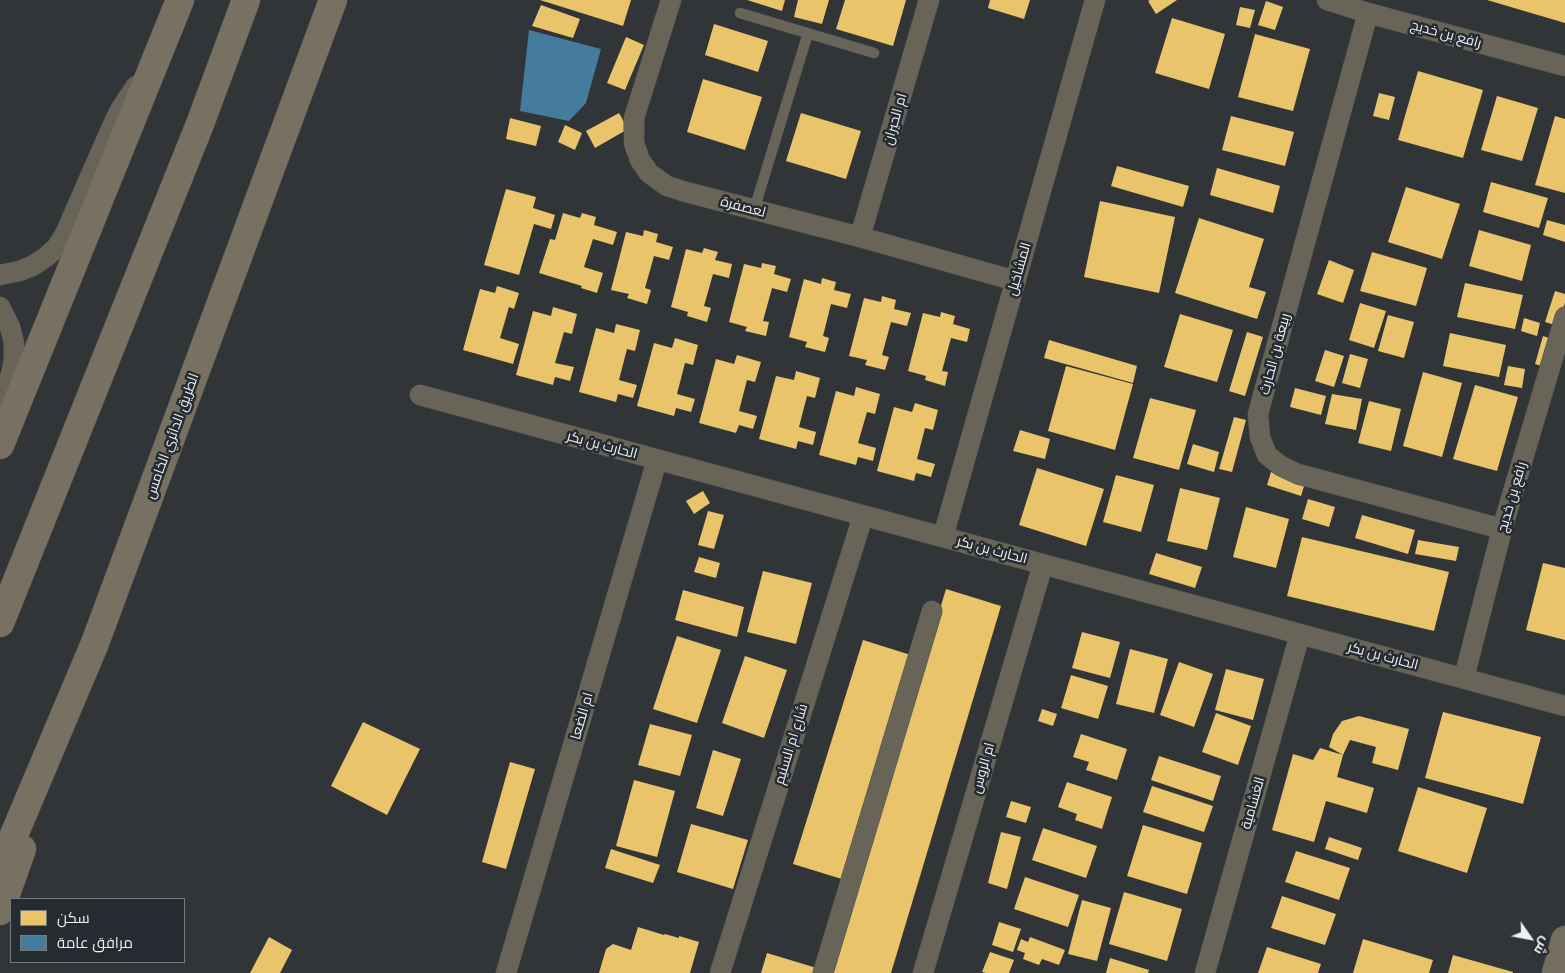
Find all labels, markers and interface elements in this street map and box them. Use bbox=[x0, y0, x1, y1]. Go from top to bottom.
street label: رافع بن خديج bbox=[1409, 16, 1483, 52]
street label: ام الحيران bbox=[880, 91, 910, 147]
street label: لعصفرة bbox=[719, 193, 767, 221]
street label: المشاخيل bbox=[1003, 240, 1035, 298]
street label: ربيعة بن الحارث bbox=[1256, 311, 1294, 397]
street label: الطريق الدائري الخامس bbox=[141, 371, 203, 501]
street label: الحارث بن بكر bbox=[565, 428, 639, 462]
street label: رافع بن خديج bbox=[1494, 460, 1530, 534]
street label: الحارث بن بكر bbox=[955, 533, 1029, 567]
street label: الحارث بن بكر bbox=[1346, 639, 1420, 673]
street label: ام الضعا bbox=[567, 690, 597, 742]
street label: شارع ام السنيم bbox=[771, 702, 811, 786]
street label: ام الروس bbox=[968, 741, 998, 795]
street label: الغشامية bbox=[1237, 775, 1269, 831]
legend bbox=[10, 898, 185, 963]
text: سكن bbox=[57, 909, 90, 926]
north arrow bbox=[1505, 913, 1555, 963]
text: مرافق عامة bbox=[57, 934, 133, 951]
text: ش bbox=[1531, 934, 1554, 958]

